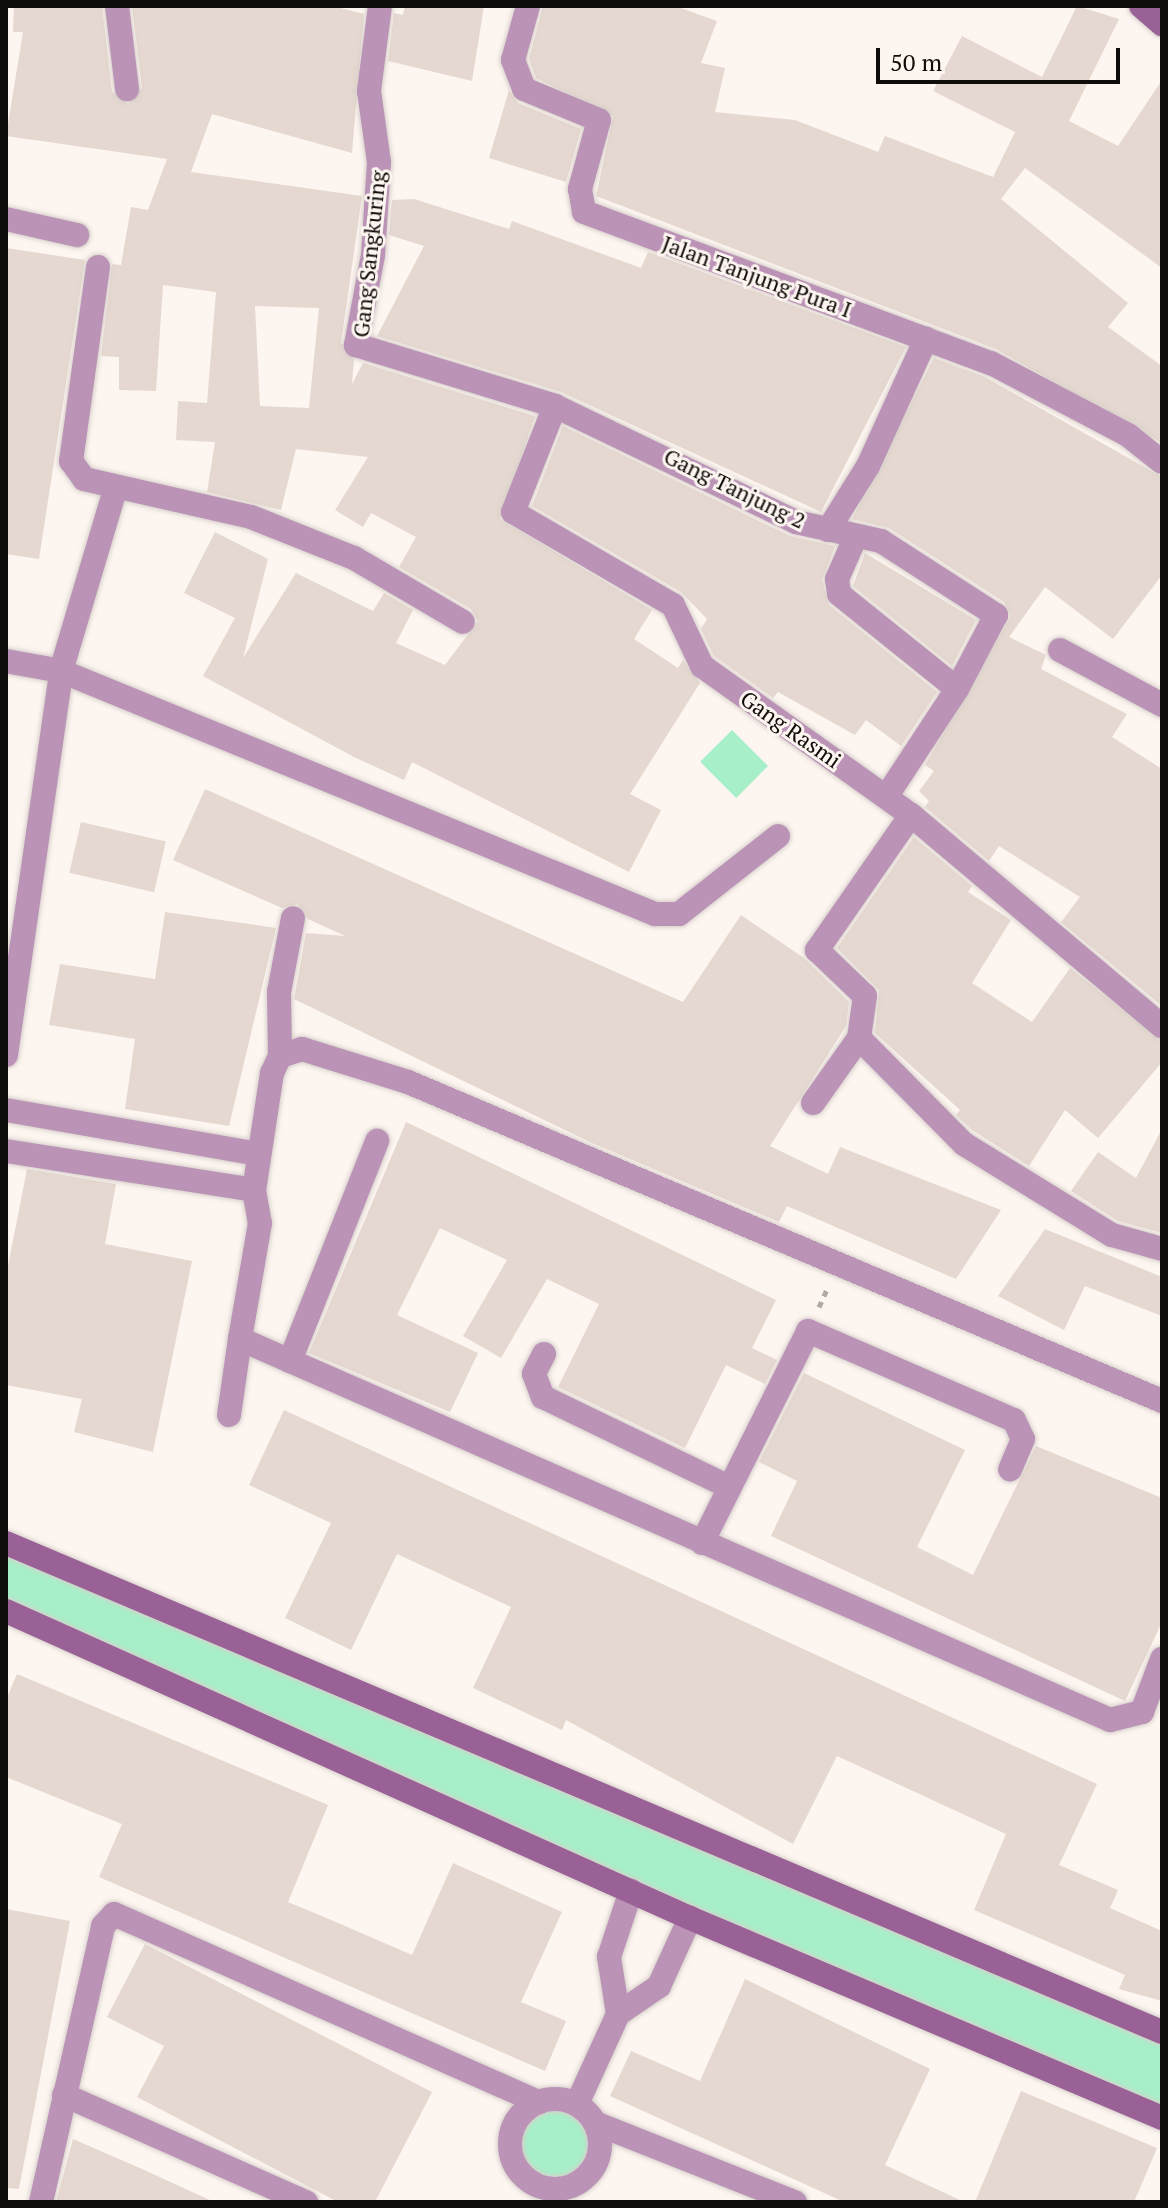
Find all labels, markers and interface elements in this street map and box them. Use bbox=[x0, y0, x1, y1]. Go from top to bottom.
scale bar bbox=[880, 32, 1124, 82]
text: 50 m bbox=[890, 46, 942, 78]
street label: Gang Sangkuring bbox=[347, 169, 391, 339]
street label: Jalan Tanjung Pura I bbox=[659, 230, 855, 322]
street label: Gang Tanjung 2 bbox=[660, 442, 810, 534]
street label: Gang Rasmi bbox=[736, 685, 846, 773]

